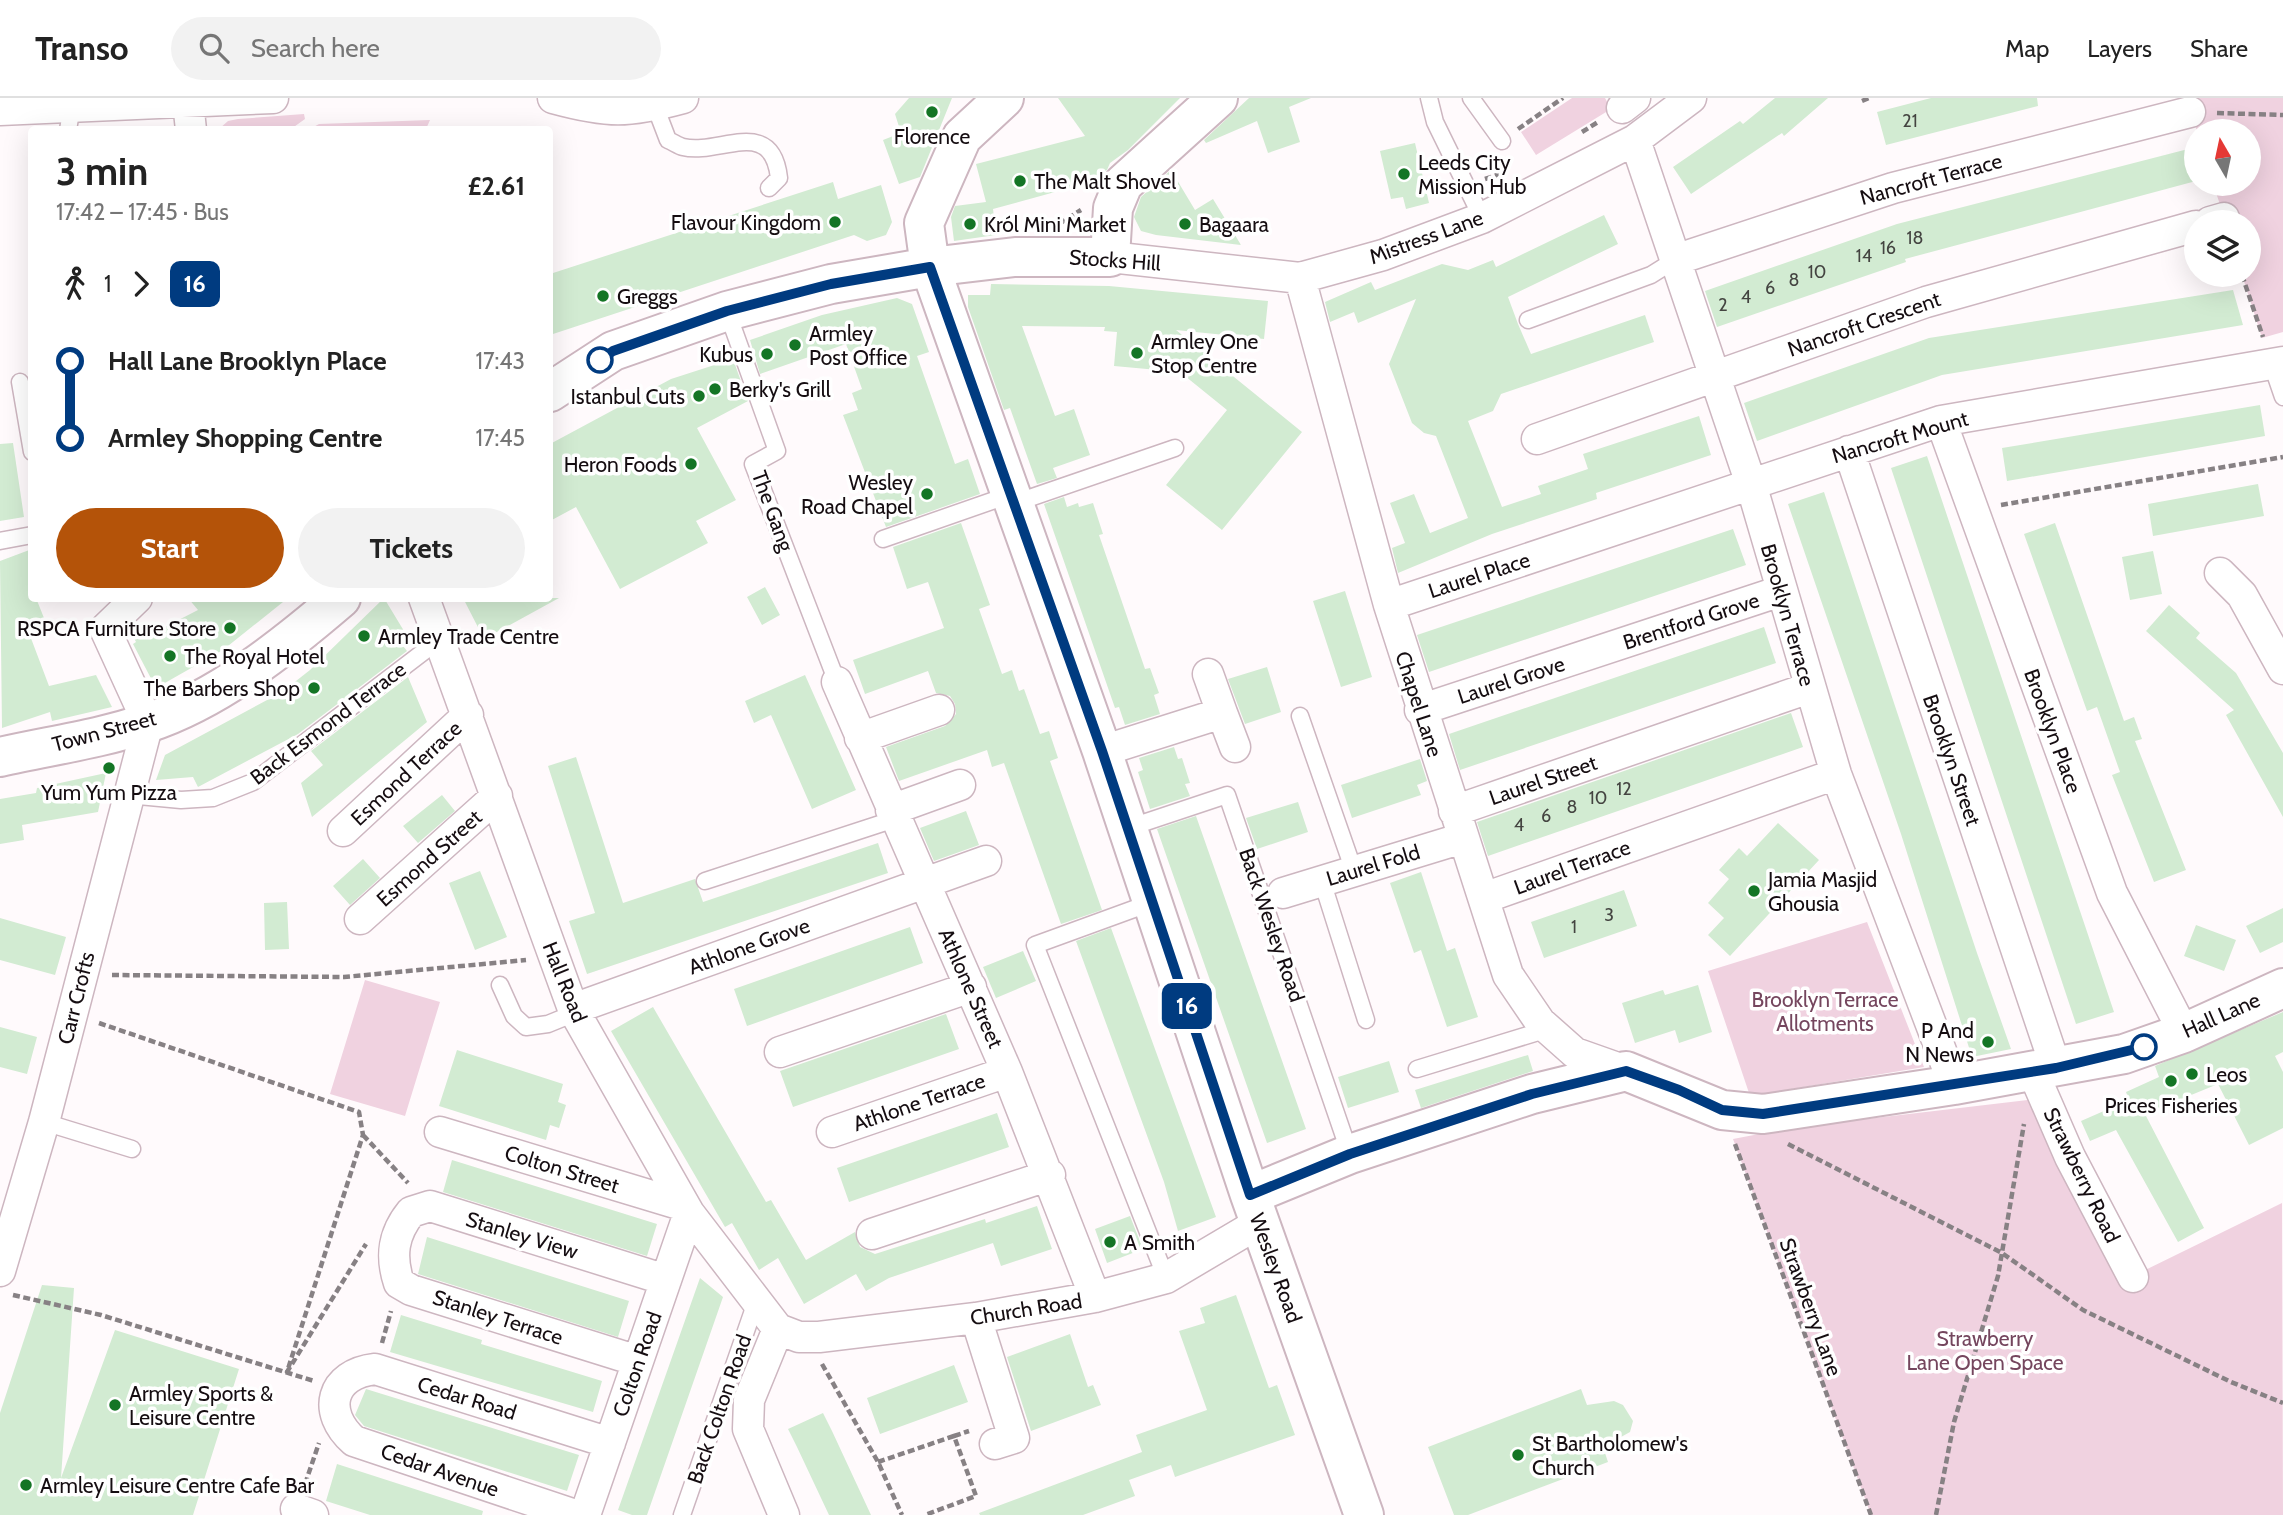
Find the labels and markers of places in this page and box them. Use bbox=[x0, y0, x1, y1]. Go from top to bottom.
marker: Florence bbox=[924, 104, 940, 120]
place label: Florence bbox=[894, 124, 970, 149]
place label: Leeds City Mission Hub bbox=[1418, 150, 1526, 199]
marker: Leeds City Mission Hub bbox=[1396, 166, 1412, 182]
place label: The Malt Shovel bbox=[1034, 169, 1176, 194]
marker: The Malt Shovel bbox=[1012, 173, 1028, 189]
place label: Flavour Kingdom bbox=[671, 210, 821, 235]
place label: Król Mini Market bbox=[984, 212, 1126, 237]
place label: Bagaara bbox=[1199, 212, 1269, 237]
marker: Flavour Kingdom bbox=[827, 214, 843, 230]
marker: Król Mini Market bbox=[962, 216, 978, 232]
marker: Bagaara bbox=[1177, 216, 1193, 232]
place label: Greggs bbox=[617, 284, 678, 309]
marker: Greggs bbox=[595, 288, 611, 304]
place label: Armley Post Office bbox=[809, 321, 908, 370]
place label: Armley One Stop Centre bbox=[1151, 329, 1259, 378]
marker: Armley Post Office bbox=[787, 337, 803, 353]
place label: Kubus bbox=[699, 342, 753, 367]
marker: Armley One Stop Centre bbox=[1129, 345, 1145, 361]
marker: Kubus bbox=[759, 346, 775, 362]
unlabelled marker bbox=[587, 347, 613, 373]
place label: Berky's Grill bbox=[729, 377, 831, 402]
marker: Berky's Grill bbox=[707, 381, 723, 397]
place label: Istanbul Cuts bbox=[571, 384, 685, 409]
marker: Istanbul Cuts bbox=[691, 388, 707, 404]
place label: Heron Foods bbox=[564, 452, 677, 477]
marker: Heron Foods bbox=[683, 456, 699, 472]
place label: Wesley Road Chapel bbox=[801, 470, 913, 519]
marker: Wesley Road Chapel bbox=[919, 486, 935, 502]
place label: RSPCA Furniture Store bbox=[17, 616, 216, 641]
marker: RSPCA Furniture Store bbox=[222, 620, 238, 636]
place label: Armley Trade Centre bbox=[378, 624, 559, 649]
marker: Armley Trade Centre bbox=[356, 628, 372, 644]
place label: The Royal Hotel bbox=[184, 644, 324, 669]
marker: The Royal Hotel bbox=[162, 648, 178, 664]
place label: The Barbers Shop bbox=[144, 676, 300, 701]
marker: The Barbers Shop bbox=[306, 680, 322, 696]
marker: Yum Yum Pizza bbox=[101, 760, 117, 776]
place label: Yum Yum Pizza bbox=[40, 780, 177, 805]
place label: Jamia Masjid Ghousia bbox=[1767, 867, 1877, 916]
marker: Jamia Masjid Ghousia bbox=[1746, 883, 1762, 899]
place label: P And N News bbox=[1905, 1018, 1974, 1067]
marker: P And N News bbox=[1980, 1034, 1996, 1050]
unlabelled marker bbox=[2131, 1034, 2157, 1060]
place label: Leos bbox=[2206, 1062, 2248, 1087]
marker: Leos bbox=[2184, 1066, 2200, 1082]
marker: Prices Fisheries bbox=[2163, 1073, 2179, 1089]
place label: Prices Fisheries bbox=[2104, 1093, 2238, 1118]
place label: A Smith bbox=[1124, 1230, 1195, 1255]
marker: A Smith bbox=[1102, 1234, 1118, 1250]
place label: Armley Sports & Leisure Centre bbox=[129, 1381, 273, 1430]
marker: Armley Sports & Leisure Centre bbox=[107, 1397, 123, 1413]
place label: St Bartholomew's Church bbox=[1532, 1431, 1688, 1480]
marker: St Bartholomew's Church bbox=[1510, 1447, 1526, 1463]
place label: Armley Leisure Centre Cafe Bar bbox=[40, 1473, 314, 1498]
marker: Armley Leisure Centre Cafe Bar bbox=[18, 1477, 34, 1493]

